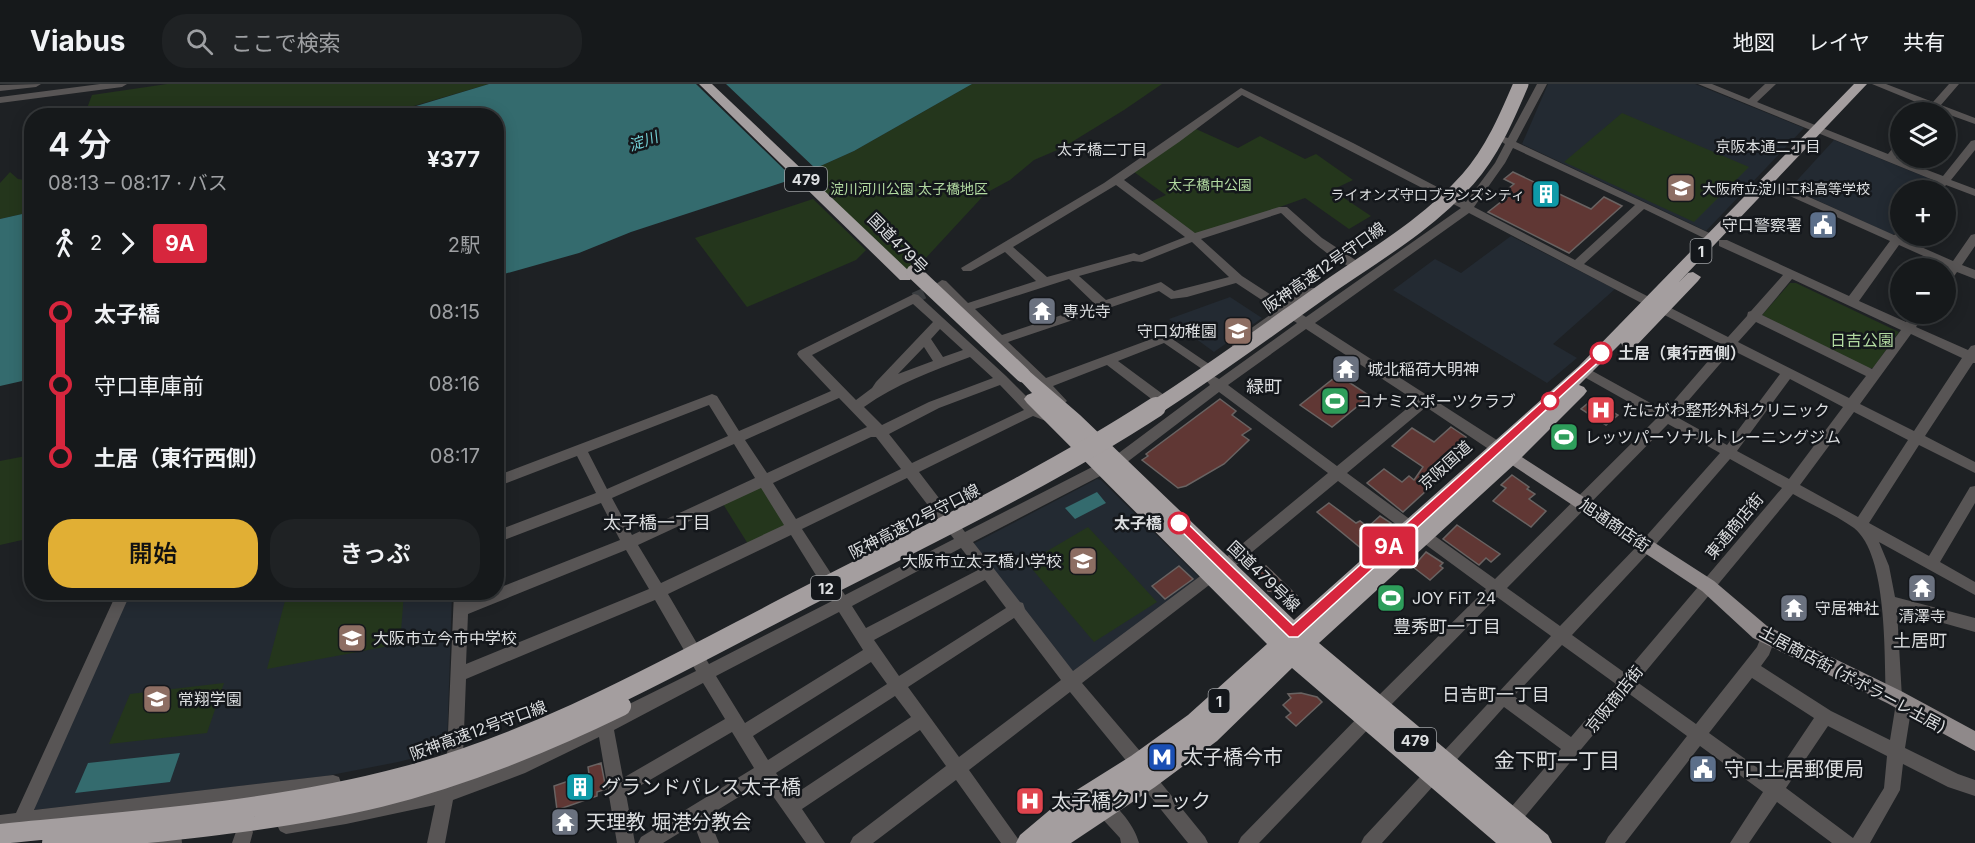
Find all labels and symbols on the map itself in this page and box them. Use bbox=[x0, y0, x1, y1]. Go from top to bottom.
water label: 淀川 bbox=[626, 126, 662, 155]
district label: 京阪本通二丁目 bbox=[1715, 137, 1821, 156]
district label: 太子橋二丁目 bbox=[1057, 140, 1147, 159]
road number: 479 bbox=[785, 167, 827, 191]
school or university icon: 大阪府立淀川工科高等学校 bbox=[1665, 172, 1697, 204]
park label: 太子橋中公園 bbox=[1168, 176, 1252, 193]
building icon: ライオンズ守口ブランズシティ bbox=[1530, 178, 1562, 210]
park label: 淀川河川公園 太子橋地区 bbox=[830, 180, 988, 197]
place label: 大阪府立淀川工科高等学校 bbox=[1702, 180, 1870, 197]
place label: ライオンズ守口ブランズシティ bbox=[1330, 186, 1525, 203]
street label: 国道479号 bbox=[864, 209, 932, 277]
public building icon: 守口警察署 bbox=[1807, 209, 1839, 241]
place label: 守口警察署 bbox=[1722, 215, 1802, 235]
street label: 阪神高速12号守口線 bbox=[1259, 217, 1389, 317]
road number: 1 bbox=[1690, 239, 1712, 263]
temple icon: 専光寺 bbox=[1026, 295, 1058, 327]
place label: 専光寺 bbox=[1063, 301, 1111, 321]
school or university icon: 守口幼稚園 bbox=[1222, 315, 1254, 347]
place label: 守口幼稚園 bbox=[1137, 321, 1217, 341]
park label: 日吉公園 bbox=[1830, 330, 1894, 350]
marker: 土居（東行西側） bbox=[1590, 342, 1612, 364]
place label: 土居（東行西側） bbox=[1618, 343, 1746, 363]
temple icon: 城北稲荷大明神 bbox=[1330, 353, 1362, 385]
place label: 城北稲荷大明神 bbox=[1367, 359, 1479, 379]
district label: 緑町 bbox=[1246, 376, 1282, 397]
sports icon: コナミスポーツクラブ bbox=[1319, 385, 1351, 417]
place label: コナミスポーツクラブ bbox=[1356, 391, 1516, 411]
unlabelled marker bbox=[1541, 392, 1559, 410]
hospital icon: たにがわ整形外科クリニック bbox=[1585, 394, 1617, 426]
place label: たにがわ整形外科クリニック bbox=[1622, 400, 1830, 420]
sports icon: レッツパーソナルトレーニングジム bbox=[1548, 421, 1580, 453]
place label: レッツパーソナルトレーニングジム bbox=[1585, 427, 1841, 447]
street label: 京阪国道 bbox=[1415, 436, 1475, 494]
street label: 阪神高速12号守口線 bbox=[845, 479, 983, 563]
street label: 東通商店街 bbox=[1701, 489, 1767, 563]
street label: 旭通商店街 bbox=[1576, 494, 1654, 556]
district label: 太子橋一丁目 bbox=[603, 512, 711, 533]
marker: 太子橋 bbox=[1168, 512, 1190, 534]
place label: 太子橋 bbox=[1114, 513, 1162, 533]
line badge: 9A bbox=[1362, 526, 1416, 566]
street label: 国道479号線 bbox=[1224, 536, 1304, 616]
school or university icon: 大阪市立太子橋小学校 bbox=[1067, 545, 1099, 577]
place label: 大阪市立太子橋小学校 bbox=[902, 551, 1062, 571]
temple icon: 清澤寺 bbox=[1906, 572, 1938, 604]
road number: 12 bbox=[811, 576, 841, 600]
sports icon: JOY FiT 24 bbox=[1375, 582, 1407, 614]
place label: JOY FiT 24 bbox=[1412, 588, 1496, 608]
temple icon: 守居神社 bbox=[1778, 592, 1810, 624]
place label: 守居神社 bbox=[1815, 598, 1879, 618]
place label: 清澤寺 bbox=[1898, 606, 1946, 626]
district label: 豊秀町一丁目 bbox=[1393, 616, 1501, 637]
street label: 土居商店街 (ポポラーレ土居) bbox=[1756, 621, 1950, 737]
school or university icon: 大阪市立今市中学校 bbox=[336, 622, 368, 654]
place label: 大阪市立今市中学校 bbox=[373, 628, 517, 648]
district label: 土居町 bbox=[1893, 630, 1947, 651]
street label: 京阪商店街 bbox=[1581, 662, 1647, 736]
school or university icon: 常翔学園 bbox=[141, 683, 173, 715]
district label: 日吉町一丁目 bbox=[1442, 684, 1550, 705]
place label: 常翔学園 bbox=[178, 689, 242, 709]
road number: 1 bbox=[1208, 689, 1230, 713]
street label: 阪神高速12号守口線 bbox=[407, 696, 549, 764]
road number: 479 bbox=[1394, 728, 1436, 752]
metro station icon: 太子橋今市 bbox=[1146, 741, 1178, 773]
place label: 太子橋今市 bbox=[1183, 745, 1283, 769]
district label: 金下町一丁目 bbox=[1494, 748, 1620, 773]
public building icon: 守口土居郵便局 bbox=[1687, 753, 1719, 785]
place label: 守口土居郵便局 bbox=[1724, 757, 1864, 781]
building icon: グランドパレス太子橋 bbox=[564, 771, 596, 803]
place label: グランドパレス太子橋 bbox=[601, 775, 801, 799]
hospital icon: 太子橋クリニック bbox=[1014, 785, 1046, 817]
place label: 太子橋クリニック bbox=[1051, 789, 1211, 813]
temple icon: 天理教 堀港分教会 bbox=[549, 806, 581, 838]
place label: 天理教 堀港分教会 bbox=[586, 810, 752, 834]

